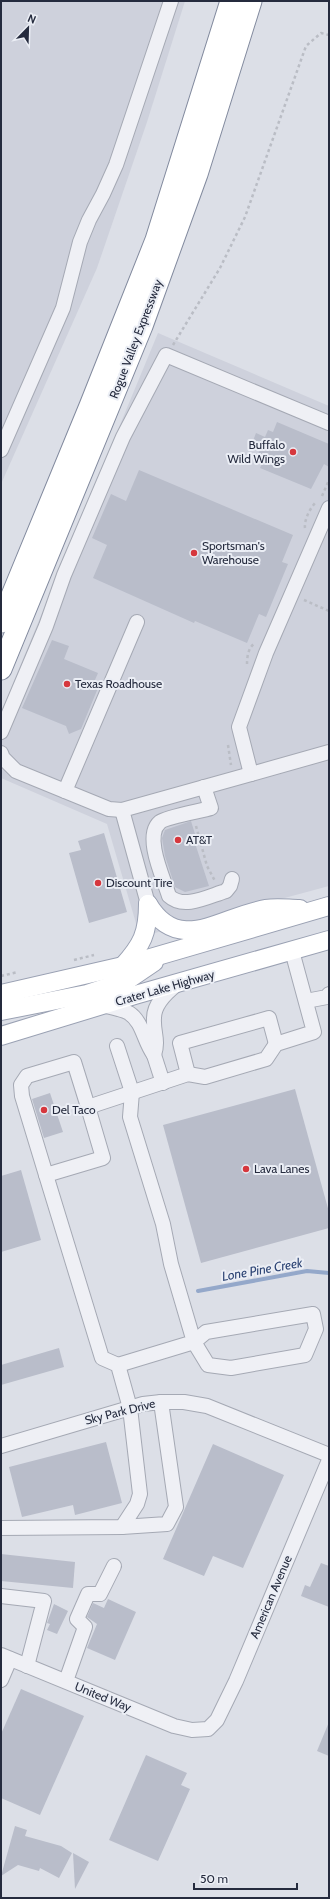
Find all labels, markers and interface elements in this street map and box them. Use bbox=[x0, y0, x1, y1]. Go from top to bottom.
north arrow bbox=[8, 8, 48, 48]
text: N bbox=[26, 11, 38, 27]
street label: Rogue Valley Expressway bbox=[106, 277, 165, 401]
place label: Buffalo Wild Wings bbox=[228, 437, 285, 466]
marker: Buffalo Wild Wings bbox=[288, 447, 298, 457]
place label: Sportsman's Warehouse bbox=[202, 538, 265, 567]
marker: Sportsman's Warehouse bbox=[189, 548, 199, 558]
place label: Texas Roadhouse bbox=[75, 676, 162, 691]
marker: Texas Roadhouse bbox=[62, 679, 72, 689]
place label: AT&T bbox=[186, 832, 213, 847]
marker: AT&T bbox=[173, 835, 183, 845]
place label: Discount Tire bbox=[106, 875, 172, 890]
marker: Discount Tire bbox=[93, 878, 103, 888]
street label: Crater Lake Highway bbox=[114, 966, 216, 1009]
place label: Del Taco bbox=[52, 1102, 96, 1117]
marker: Del Taco bbox=[39, 1105, 49, 1115]
place label: Lava Lanes bbox=[254, 1161, 309, 1176]
marker: Lava Lanes bbox=[241, 1164, 251, 1174]
water label: Lone Pine Creek bbox=[220, 1254, 304, 1284]
street label: Sky Park Drive bbox=[83, 1395, 157, 1428]
street label: American Avenue bbox=[246, 1553, 295, 1641]
street label: United Way bbox=[73, 1678, 134, 1715]
scale bar bbox=[194, 1865, 297, 1891]
text: 50 m bbox=[200, 1871, 228, 1886]

